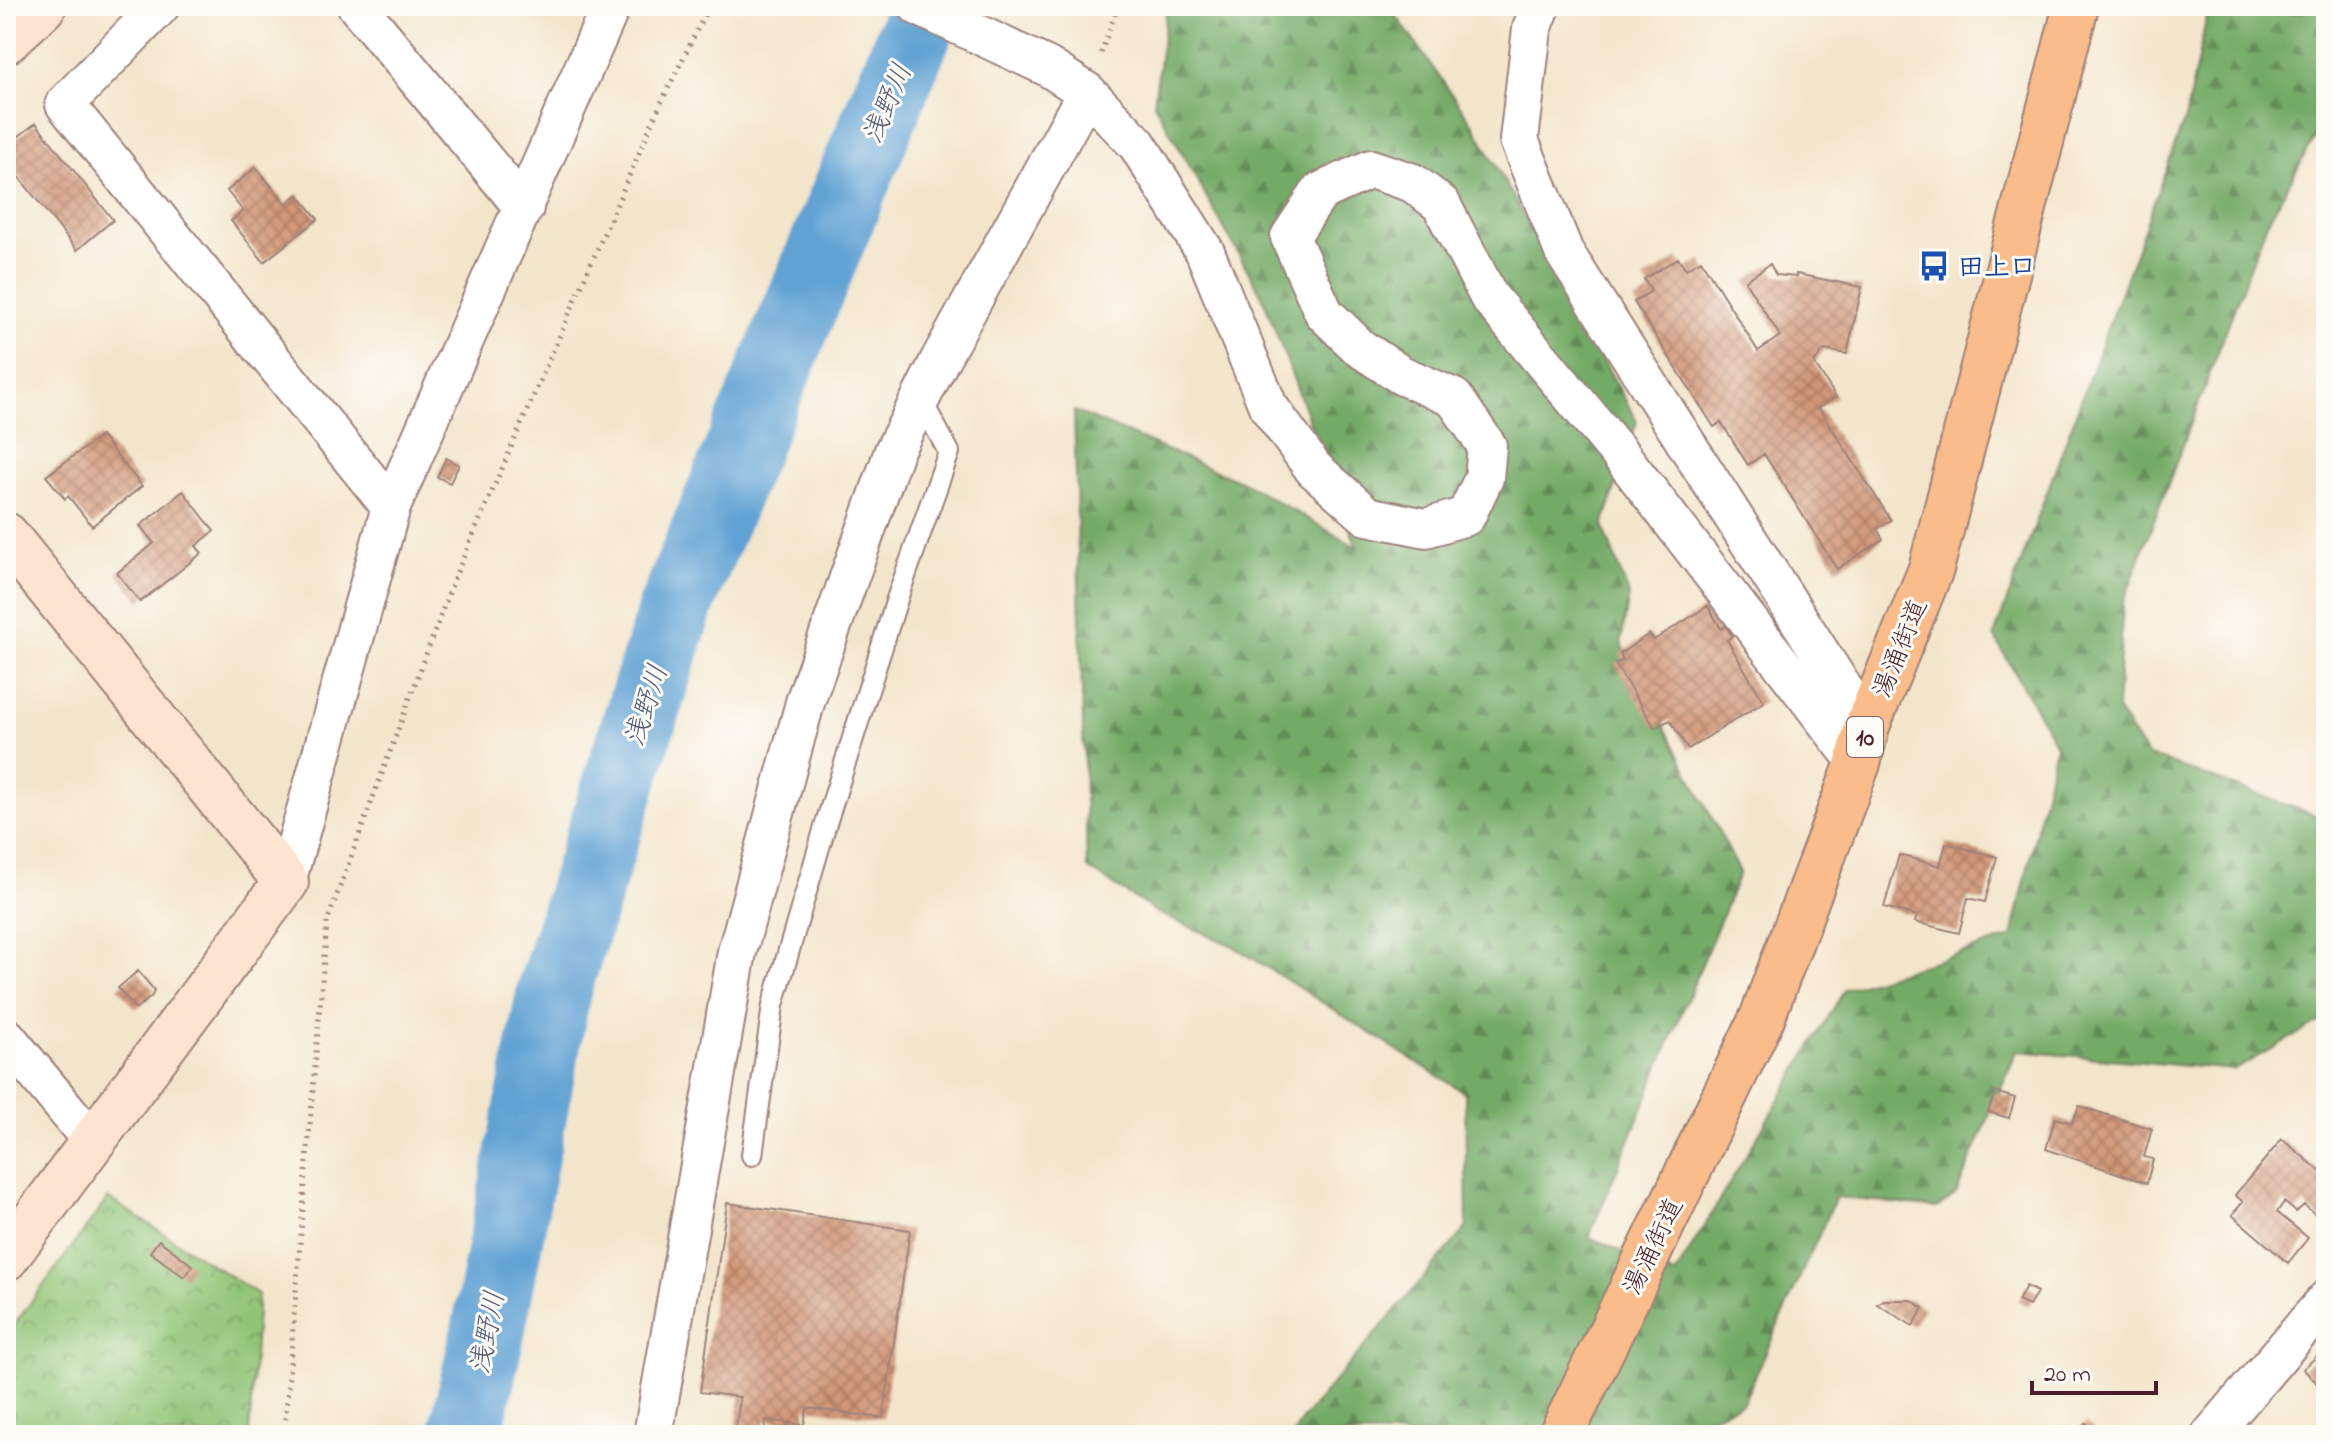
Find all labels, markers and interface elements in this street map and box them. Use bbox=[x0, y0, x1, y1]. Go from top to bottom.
water label: 浅野川 bbox=[854, 58, 925, 151]
bus stop icon: 田上口 bbox=[1917, 249, 1951, 283]
place label: 田上口 bbox=[1958, 250, 2036, 288]
street label: 湯涌街道 bbox=[1865, 594, 1939, 704]
water label: 浅野川 bbox=[616, 660, 681, 752]
road number: 10 bbox=[1847, 717, 1883, 757]
street label: 湯涌街道 bbox=[1615, 1192, 1695, 1302]
water label: 浅野川 bbox=[461, 1288, 518, 1378]
scale bar bbox=[2032, 1345, 2156, 1395]
text: 20 m bbox=[2044, 1358, 2091, 1393]

